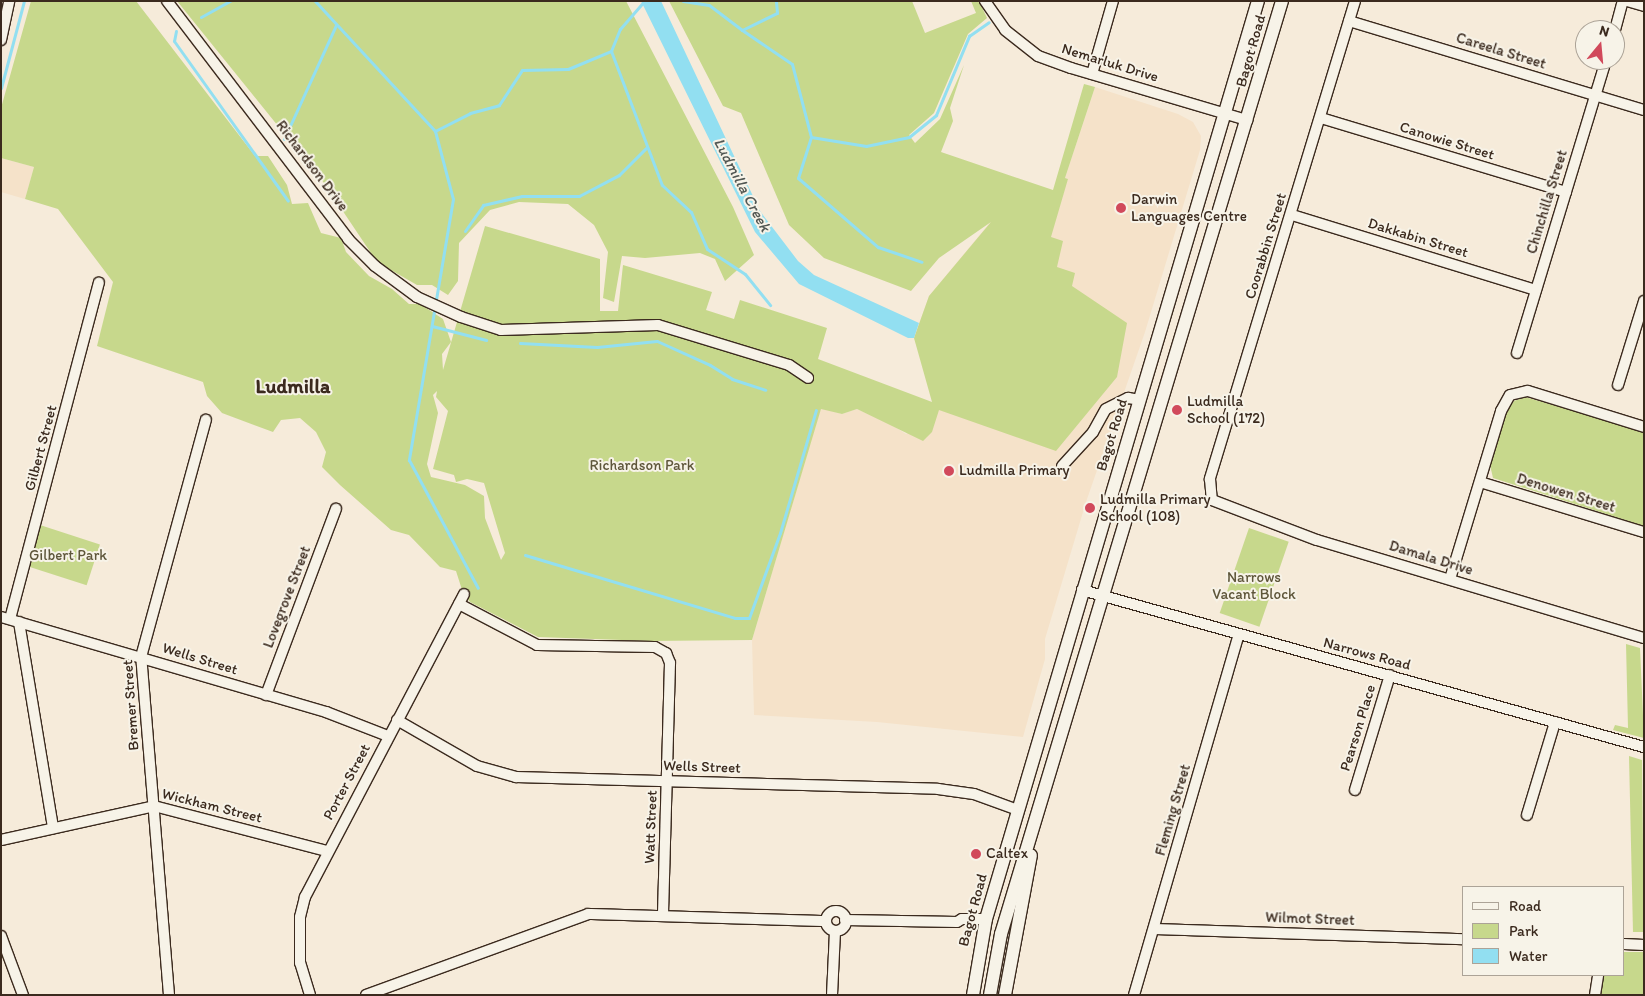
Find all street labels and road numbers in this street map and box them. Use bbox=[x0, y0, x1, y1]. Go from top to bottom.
street label: Bagot Road bbox=[1232, 13, 1270, 89]
street label: Careela Street bbox=[1454, 29, 1548, 73]
street label: Nemarluk Drive bbox=[1059, 40, 1161, 86]
street label: Richardson Drive bbox=[272, 117, 352, 215]
street label: Canowie Street bbox=[1398, 118, 1496, 164]
street label: Chinchilla Street bbox=[1523, 148, 1571, 256]
street label: Coorabbin Street bbox=[1241, 191, 1291, 301]
street label: Dakkabin Street bbox=[1366, 214, 1470, 262]
street label: Bagot Road bbox=[1093, 397, 1131, 473]
street label: Gilbert Street bbox=[21, 403, 61, 493]
street label: Denowen Street bbox=[1515, 469, 1617, 517]
street label: Damala Drive bbox=[1387, 537, 1475, 579]
street label: Lovegrove Street bbox=[259, 544, 315, 650]
street label: Narrows Road bbox=[1321, 634, 1413, 674]
street label: Wells Street bbox=[160, 639, 240, 679]
street label: Bremer Street bbox=[119, 659, 143, 751]
street label: Pearson Place bbox=[1336, 683, 1380, 773]
street label: Porter Street bbox=[319, 741, 375, 823]
street label: Wells Street bbox=[663, 757, 741, 777]
street label: Fleming Street bbox=[1151, 762, 1195, 858]
street label: Wickham Street bbox=[160, 785, 264, 827]
street label: Watt Street bbox=[641, 790, 661, 864]
street label: Bagot Road bbox=[955, 872, 991, 948]
street label: Wilmot Street bbox=[1265, 908, 1355, 930]

